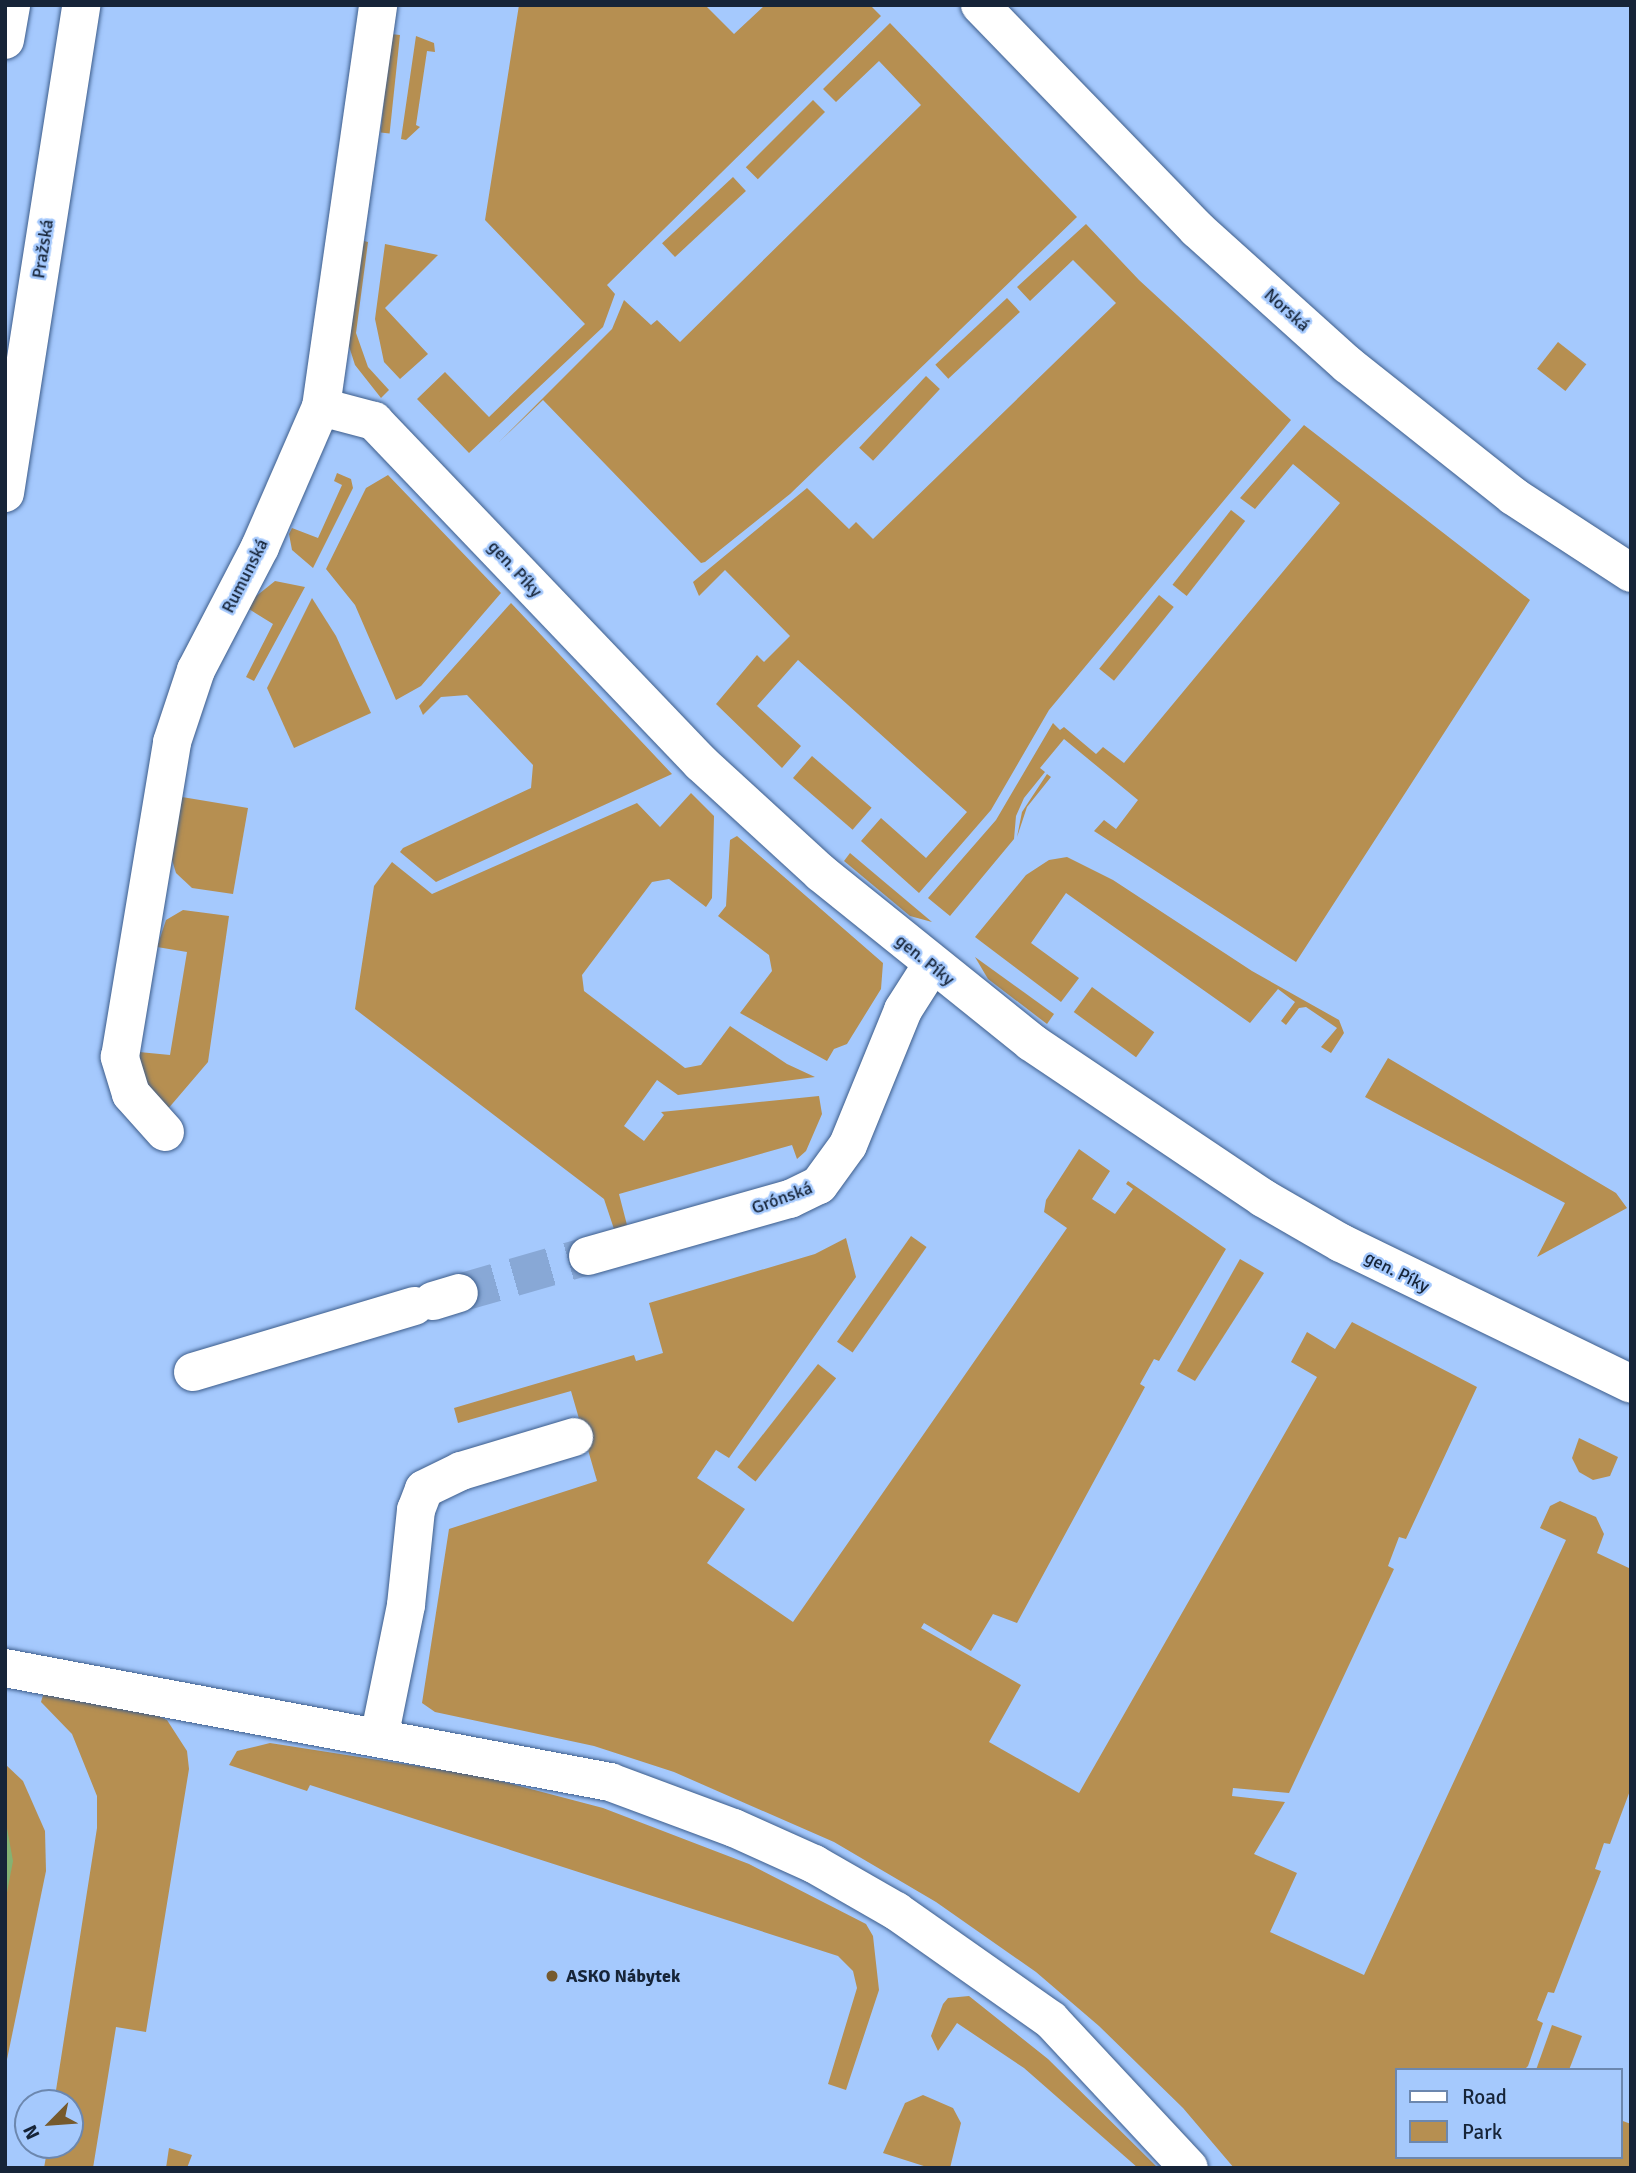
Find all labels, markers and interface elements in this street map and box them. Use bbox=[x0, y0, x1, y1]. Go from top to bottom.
street label: Pražská bbox=[28, 218, 58, 280]
street label: Norská bbox=[1260, 284, 1314, 336]
street label: Rumunská bbox=[217, 535, 273, 617]
street label: gen. Píky bbox=[483, 536, 547, 602]
street label: gen. Píky bbox=[891, 930, 959, 990]
street label: Grónská bbox=[749, 1177, 815, 1219]
street label: gen. Píky bbox=[1361, 1247, 1433, 1297]
place label: ASKO Nábytek bbox=[566, 1965, 680, 1987]
marker: ASKO Nábytek bbox=[544, 1968, 560, 1984]
legend bbox=[1394, 2068, 1622, 2159]
text: Road bbox=[1462, 2084, 1507, 2110]
north arrow bbox=[14, 2089, 84, 2159]
text: Park bbox=[1462, 2119, 1502, 2145]
text: N bbox=[18, 2121, 45, 2143]

